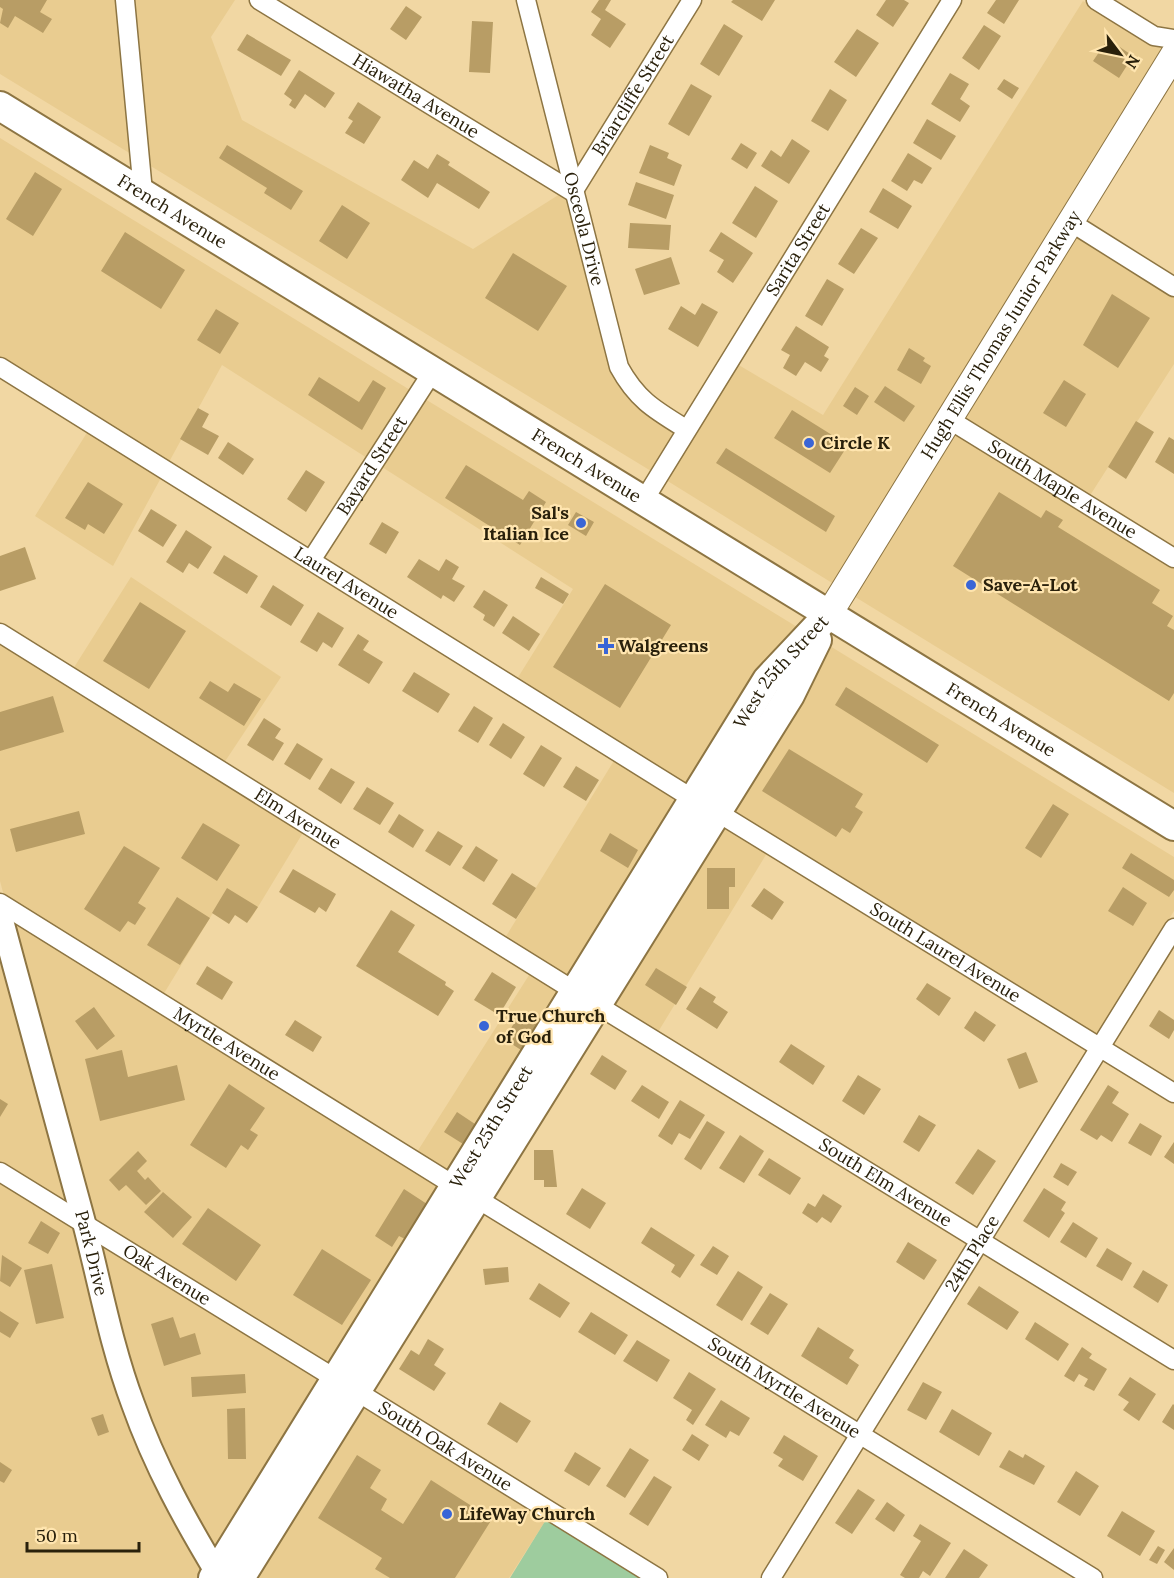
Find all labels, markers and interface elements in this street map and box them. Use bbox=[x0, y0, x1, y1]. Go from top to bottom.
north arrow bbox=[1090, 24, 1150, 84]
street label: Briarcliffe Street bbox=[586, 30, 679, 160]
street label: Hiawatha Avenue bbox=[349, 48, 484, 143]
text: N bbox=[1121, 51, 1144, 72]
street label: French Avenue bbox=[113, 169, 232, 254]
street label: Osceola Drive bbox=[559, 169, 610, 288]
street label: Sarita Street bbox=[761, 199, 835, 300]
street label: Hugh Ellis Thomas Junior Parkway bbox=[915, 206, 1086, 463]
street label: Bayard Street bbox=[331, 411, 412, 519]
street label: French Avenue bbox=[528, 423, 646, 508]
place label: Circle K bbox=[821, 431, 890, 454]
street label: South Maple Avenue bbox=[984, 434, 1142, 544]
marker: Circle K bbox=[802, 436, 816, 450]
place label: Sal's Italian Ice bbox=[483, 501, 569, 545]
marker: Sal's Italian Ice bbox=[574, 516, 588, 530]
street label: Laurel Avenue bbox=[290, 541, 403, 624]
place label: Save-A-Lot bbox=[983, 573, 1078, 596]
marker: Save-A-Lot bbox=[964, 578, 978, 592]
street label: West 25th Street bbox=[728, 610, 833, 733]
place label: Walgreens bbox=[618, 634, 708, 657]
marker: Walgreens bbox=[599, 639, 613, 653]
street label: French Avenue bbox=[942, 677, 1060, 762]
street label: Elm Avenue bbox=[250, 783, 346, 854]
street label: South Laurel Avenue bbox=[866, 897, 1025, 1007]
street label: Myrtle Avenue bbox=[169, 1002, 285, 1085]
place label: True Church of God bbox=[496, 1004, 605, 1048]
marker: True Church of God bbox=[477, 1019, 491, 1033]
street label: West 25th Street bbox=[444, 1061, 537, 1192]
street label: South Elm Avenue bbox=[815, 1132, 957, 1232]
street label: Park Drive bbox=[70, 1207, 113, 1298]
street label: 24th Place bbox=[939, 1210, 1004, 1296]
street label: Oak Avenue bbox=[119, 1239, 216, 1310]
street label: South Myrtle Avenue bbox=[704, 1332, 865, 1443]
street label: South Oak Avenue bbox=[374, 1396, 517, 1496]
place label: LifeWay Church bbox=[459, 1502, 595, 1525]
marker: LifeWay Church bbox=[440, 1507, 454, 1521]
scale bar bbox=[27, 1515, 140, 1553]
text: 50 m bbox=[36, 1524, 78, 1547]

